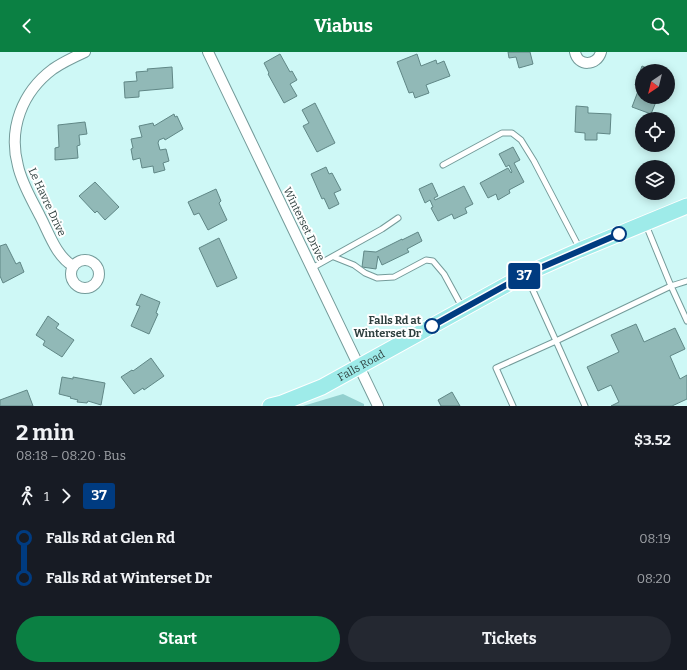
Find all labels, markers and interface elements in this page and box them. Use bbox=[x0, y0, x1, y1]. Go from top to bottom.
icon: back bbox=[16, 15, 38, 37]
text: Viabus bbox=[314, 15, 373, 37]
icon: search bbox=[649, 15, 671, 37]
north arrow bbox=[635, 64, 675, 104]
map controls bbox=[635, 64, 675, 200]
button: locate bbox=[635, 112, 675, 152]
button: layers bbox=[635, 160, 675, 200]
street label: Le Havre Drive bbox=[25, 166, 69, 238]
street label: Winterset Drive bbox=[281, 185, 327, 263]
unlabelled marker bbox=[611, 226, 627, 242]
line badge: 37 bbox=[506, 263, 542, 289]
text: 37 bbox=[516, 267, 532, 284]
place label: Falls Rd at Winterset Dr bbox=[354, 314, 422, 340]
marker: Falls Rd at Winterset Dr bbox=[424, 318, 440, 334]
street label: Falls Road bbox=[335, 347, 387, 384]
text: 2 min bbox=[16, 419, 75, 446]
text: $3.52 bbox=[634, 431, 671, 449]
text: 08:18 – 08:20 · Bus bbox=[16, 448, 126, 463]
icon: walk bbox=[16, 485, 38, 507]
icon: forward bbox=[55, 485, 77, 507]
text: 37 bbox=[91, 487, 107, 504]
text: 1 bbox=[44, 489, 49, 504]
text: Falls Rd at Glen Rd bbox=[46, 529, 175, 547]
text: 08:19 bbox=[639, 531, 671, 546]
text: Falls Rd at Winterset Dr bbox=[46, 569, 212, 587]
text: 08:20 bbox=[637, 571, 671, 586]
button: Start bbox=[16, 616, 340, 662]
button: Tickets bbox=[348, 616, 671, 662]

